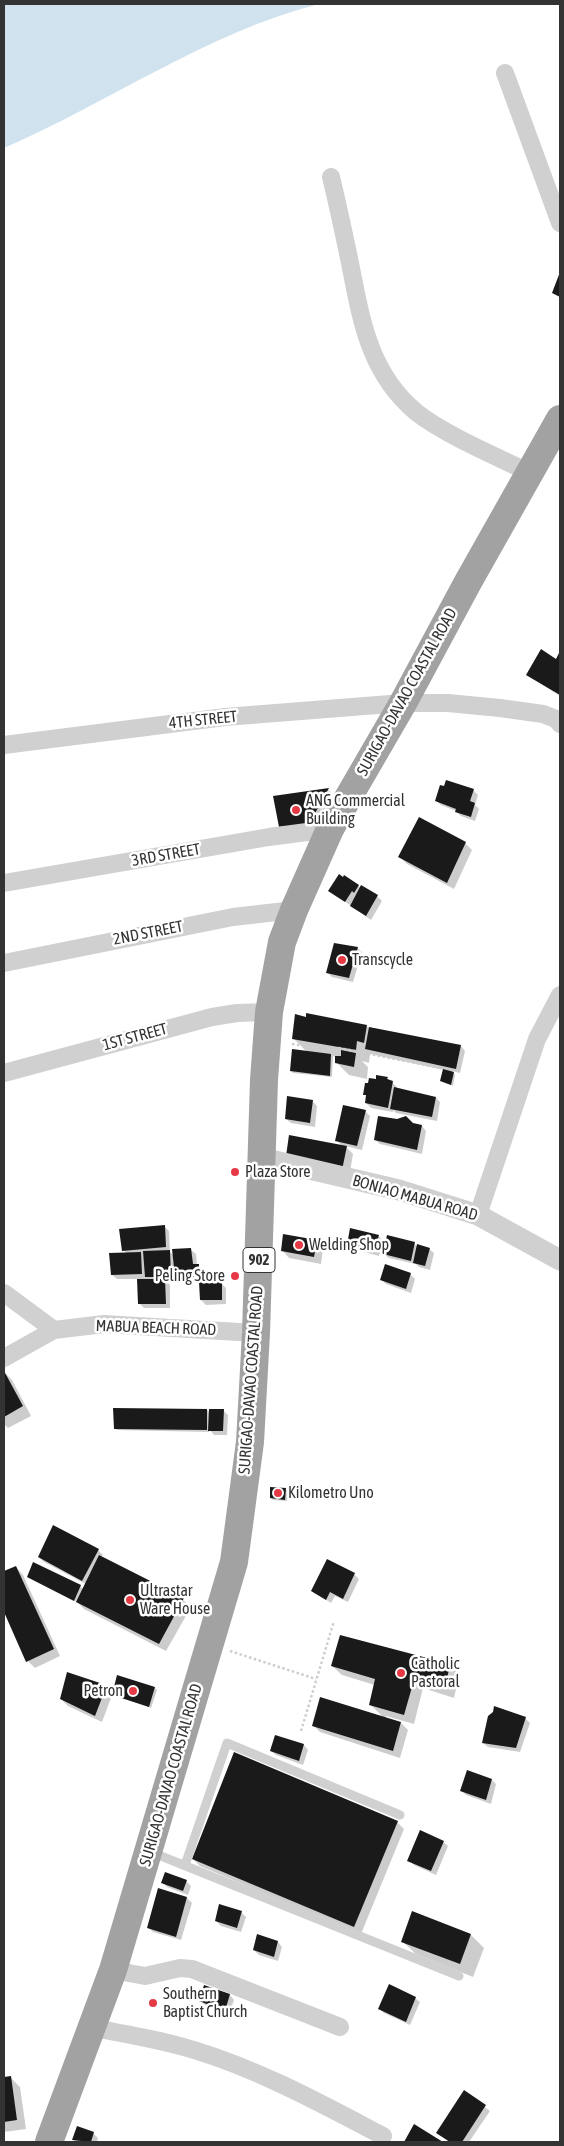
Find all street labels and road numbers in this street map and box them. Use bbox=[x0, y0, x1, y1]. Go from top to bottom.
street label: SURIGAO-DAVAO COASTAL ROAD bbox=[353, 605, 461, 779]
street label: 4TH STREET bbox=[168, 707, 238, 733]
street label: 3RD STREET bbox=[130, 840, 202, 870]
street label: 2ND STREET bbox=[112, 917, 184, 949]
street label: 1ST STREET bbox=[101, 1019, 169, 1055]
street label: BONIAO MABUA ROAD bbox=[350, 1171, 480, 1225]
road number: 902 bbox=[243, 1248, 275, 1272]
street label: SURIGAO-DAVAO COASTAL ROAD bbox=[235, 1285, 267, 1475]
street label: MABUA BEACH ROAD bbox=[95, 1316, 217, 1340]
street label: SURIGAO-DAVAO COASTAL ROAD bbox=[136, 1682, 206, 1868]

